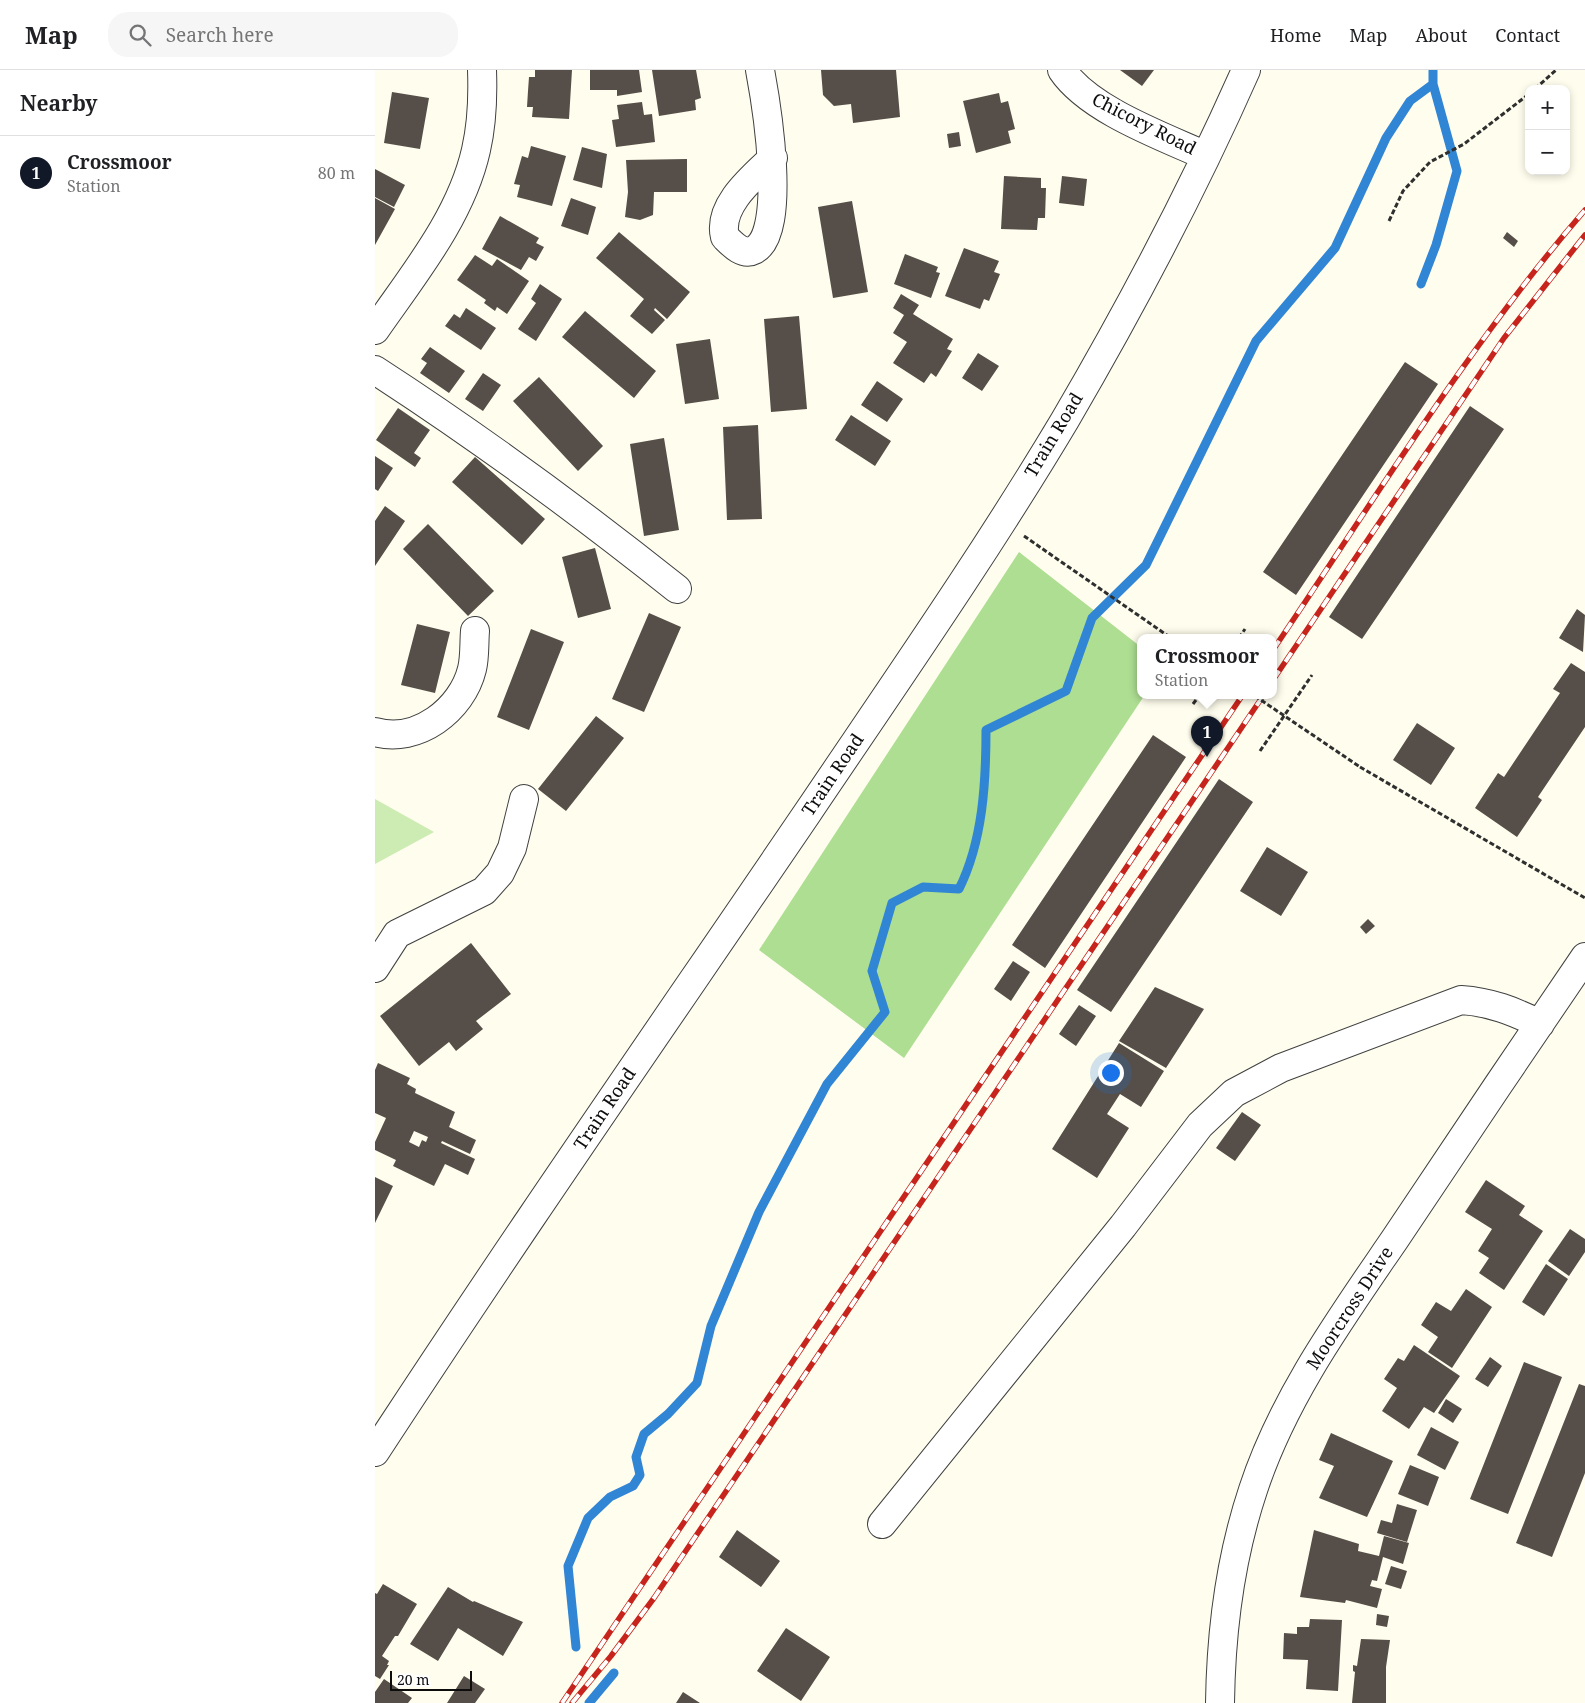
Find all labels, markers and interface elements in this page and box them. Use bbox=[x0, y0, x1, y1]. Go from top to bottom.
search box bbox=[108, 12, 458, 57]
text: Map bbox=[25, 18, 78, 51]
icon: search bbox=[126, 21, 154, 49]
text: Search here bbox=[166, 22, 274, 48]
text: Home bbox=[1270, 23, 1321, 47]
text: Map bbox=[1349, 23, 1387, 47]
text: About bbox=[1415, 23, 1467, 47]
text: Contact bbox=[1495, 23, 1560, 47]
map controls bbox=[1525, 85, 1570, 175]
button: + bbox=[1525, 85, 1570, 130]
street label: Chicory Road bbox=[1088, 86, 1201, 160]
text: Nearby bbox=[20, 89, 98, 117]
button: − bbox=[1525, 130, 1570, 175]
text: Crossmoor bbox=[67, 149, 172, 175]
text: 1 bbox=[31, 162, 41, 184]
text: 80 m bbox=[318, 162, 355, 184]
text: Station bbox=[67, 175, 121, 197]
street label: Train Road bbox=[1018, 388, 1088, 481]
popup bbox=[1137, 634, 1277, 699]
text: Crossmoor bbox=[1155, 643, 1259, 669]
text: Station bbox=[1155, 669, 1208, 691]
pin: 1 bbox=[1191, 716, 1223, 757]
street label: Train Road bbox=[796, 728, 869, 820]
your location bbox=[1098, 1060, 1124, 1086]
street label: Train Road bbox=[568, 1062, 641, 1154]
street label: Moorcross Drive bbox=[1300, 1241, 1398, 1374]
scale bar bbox=[390, 1668, 473, 1691]
text: 20 m bbox=[397, 1670, 430, 1689]

